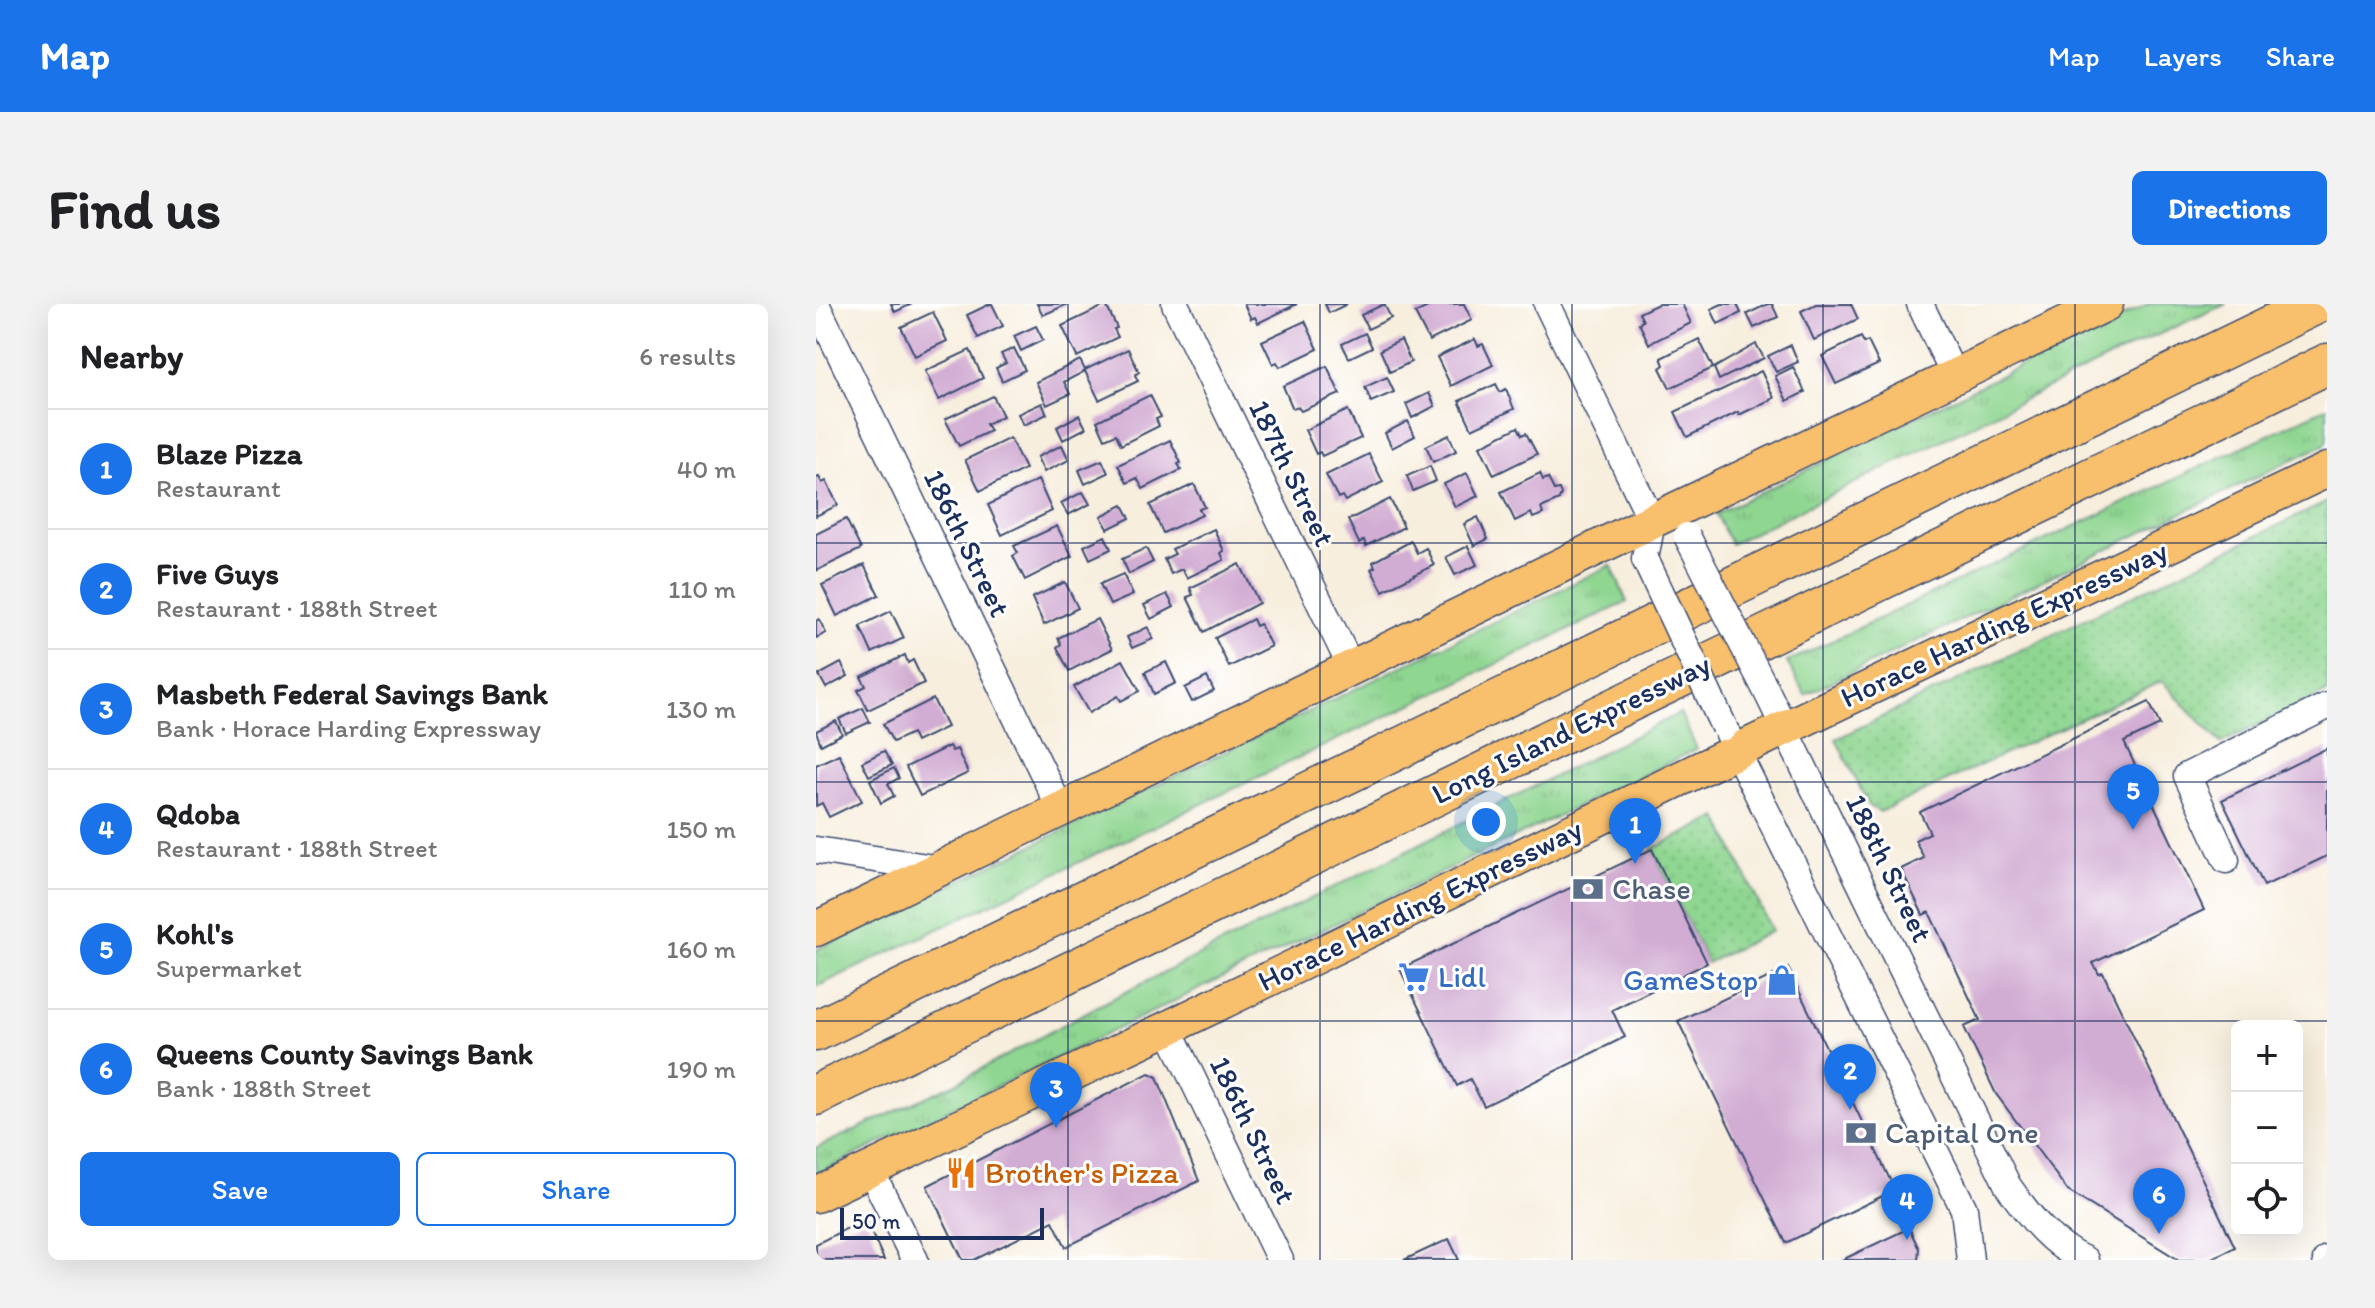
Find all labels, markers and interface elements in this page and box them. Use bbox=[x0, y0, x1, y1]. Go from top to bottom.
text: Map bbox=[40, 33, 110, 79]
text: Map bbox=[2048, 39, 2100, 73]
text: Layers bbox=[2144, 39, 2222, 73]
text: Share bbox=[2266, 39, 2335, 73]
button: Directions bbox=[2132, 171, 2327, 245]
text: Find us bbox=[48, 175, 221, 242]
text: Nearby bbox=[80, 336, 183, 377]
text: 6 results bbox=[639, 340, 736, 372]
street label: 187th Street bbox=[1241, 393, 1344, 552]
text: Blaze Pizza bbox=[156, 435, 302, 472]
text: 1 bbox=[100, 453, 112, 485]
text: 40 m bbox=[677, 453, 736, 485]
street label: 186th Street bbox=[916, 463, 1019, 623]
text: Restaurant bbox=[156, 472, 281, 504]
street label: Horace Harding Expressway bbox=[1835, 531, 2173, 716]
text: Five Guys bbox=[156, 555, 279, 592]
text: 2 bbox=[99, 573, 113, 605]
text: 110 m bbox=[668, 573, 736, 605]
text: Restaurant · 188th Street bbox=[156, 592, 437, 624]
street label: Long Island Expressway bbox=[1425, 645, 1716, 812]
text: Masbeth Federal Savings Bank bbox=[156, 675, 548, 712]
text: 3 bbox=[99, 693, 113, 725]
text: 130 m bbox=[666, 693, 736, 725]
text: Bank · Horace Harding Expressway bbox=[156, 712, 541, 744]
pin: 5 bbox=[2107, 764, 2159, 830]
street label: 188th Street bbox=[1838, 788, 1941, 948]
text: Qdoba bbox=[156, 795, 240, 832]
pin: 1 bbox=[1609, 798, 1661, 864]
your location bbox=[1466, 802, 1506, 842]
street label: Horace Harding Expressway bbox=[1252, 810, 1588, 999]
text: 4 bbox=[98, 813, 114, 845]
text: 150 m bbox=[667, 813, 736, 845]
text: Restaurant · 188th Street bbox=[156, 832, 437, 864]
place label: Chase bbox=[1612, 870, 1691, 907]
bank icon: Chase bbox=[1571, 872, 1605, 906]
text: Kohl's bbox=[156, 915, 234, 952]
text: 5 bbox=[99, 933, 113, 965]
text: 160 m bbox=[666, 933, 736, 965]
text: Supermarket bbox=[156, 952, 302, 984]
place label: Lidl bbox=[1438, 958, 1486, 995]
supermarket icon: Lidl bbox=[1397, 960, 1431, 994]
place label: GameStop bbox=[1623, 961, 1758, 998]
shop icon: GameStop bbox=[1765, 963, 1799, 997]
map controls bbox=[2231, 1020, 2303, 1236]
button: + bbox=[2231, 1020, 2303, 1092]
text: Queens County Savings Bank bbox=[156, 1035, 533, 1072]
pin: 2 bbox=[1824, 1044, 1876, 1110]
street label: 186th Street bbox=[1202, 1050, 1305, 1210]
text: 6 bbox=[99, 1053, 113, 1085]
text: 190 m bbox=[667, 1053, 736, 1085]
pin: 3 bbox=[1030, 1062, 1082, 1128]
text: Bank · 188th Street bbox=[156, 1072, 371, 1104]
button: − bbox=[2231, 1092, 2303, 1164]
place label: Capital One bbox=[1885, 1114, 2039, 1151]
bank icon: Capital One bbox=[1844, 1116, 1878, 1150]
button: Save bbox=[80, 1152, 400, 1226]
button: Share bbox=[416, 1152, 736, 1226]
place label: Brother's Pizza bbox=[985, 1154, 1179, 1191]
restaurant icon: Brother's Pizza bbox=[944, 1156, 978, 1190]
button: locate bbox=[2231, 1164, 2303, 1236]
pin: 6 bbox=[2133, 1168, 2185, 1234]
pin: 4 bbox=[1881, 1174, 1933, 1240]
scale bar bbox=[840, 1204, 1044, 1240]
text: 50 m bbox=[852, 1208, 901, 1235]

